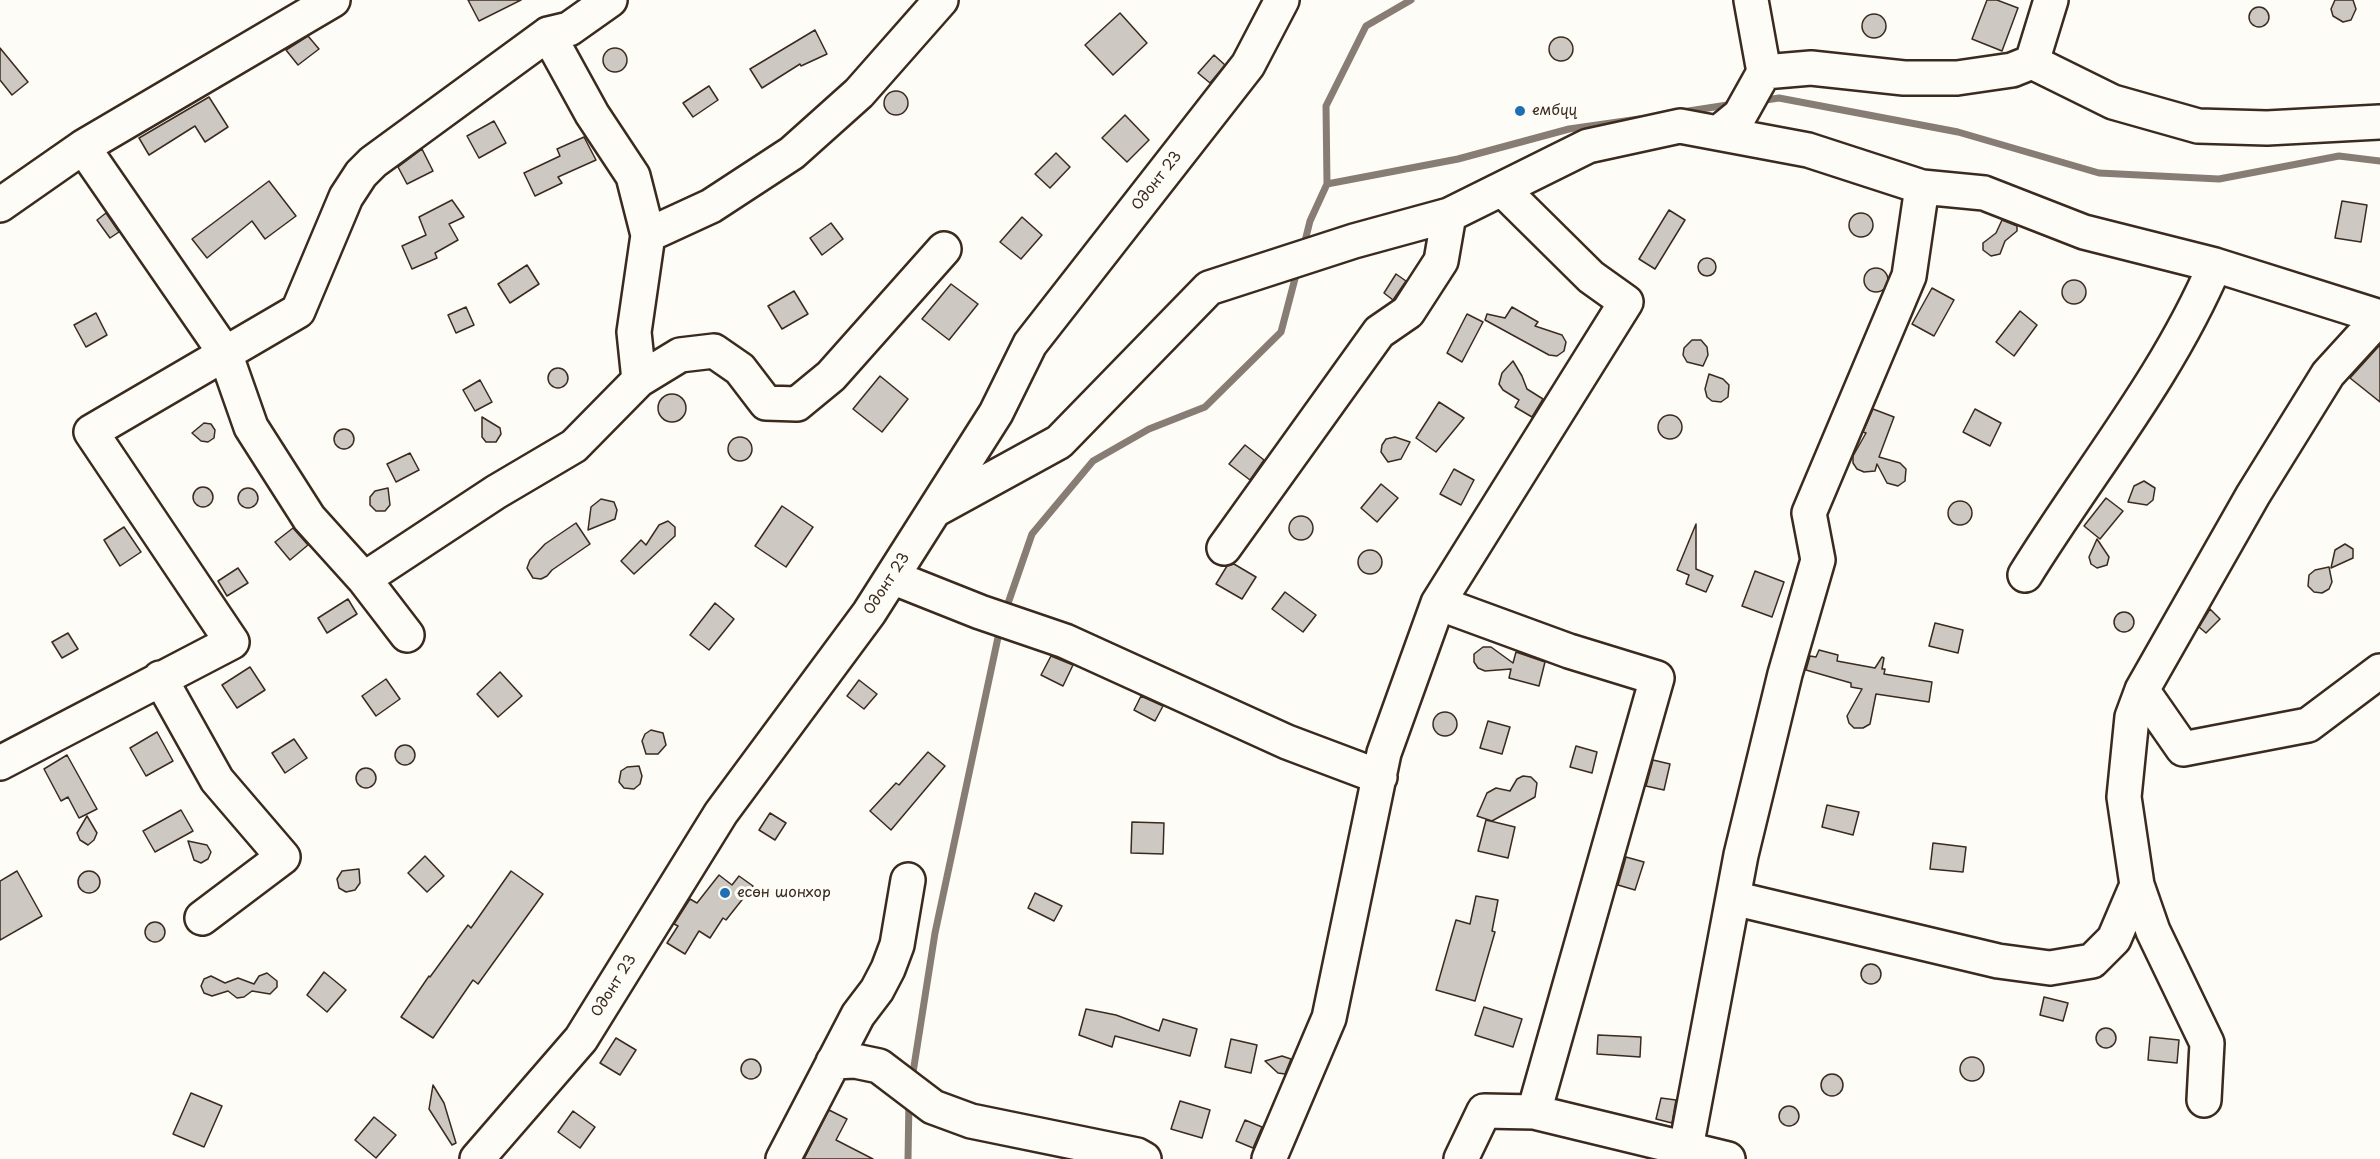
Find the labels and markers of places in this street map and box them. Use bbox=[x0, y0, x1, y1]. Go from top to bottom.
place label: ембүү bbox=[1532, 102, 1577, 120]
marker: ембүү bbox=[1513, 104, 1527, 118]
place label: есөн шонхор bbox=[737, 884, 831, 902]
marker: есөн шонхор bbox=[718, 886, 732, 900]

